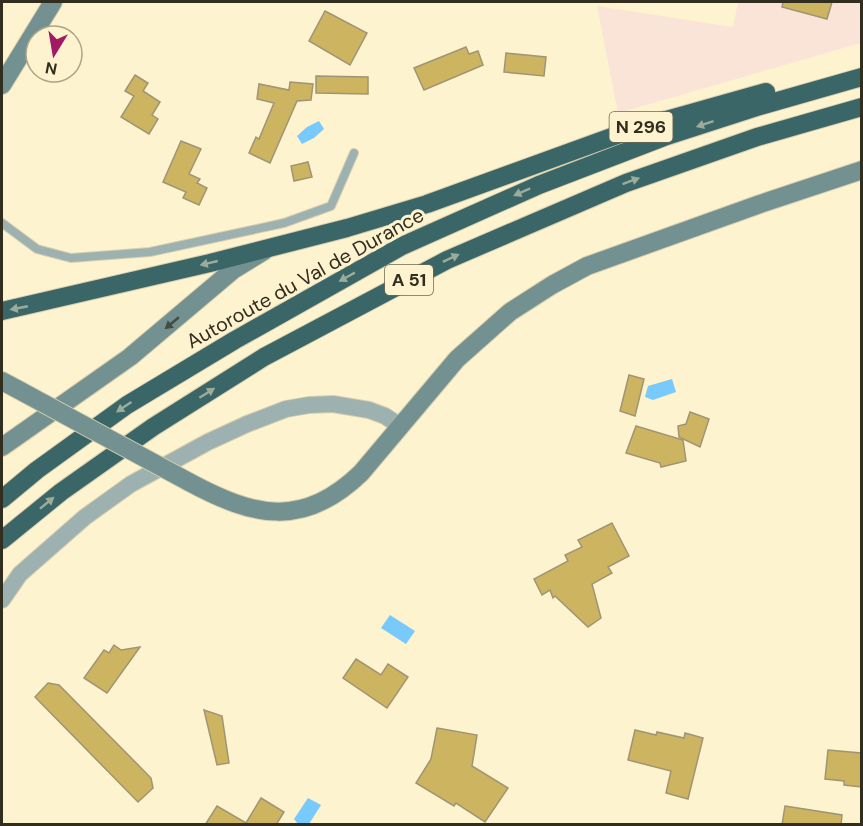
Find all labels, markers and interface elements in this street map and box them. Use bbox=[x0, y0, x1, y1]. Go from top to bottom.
north arrow bbox=[24, 24, 84, 84]
text: N bbox=[44, 57, 59, 80]
road number: N 296 bbox=[610, 112, 672, 142]
one-way arrow bbox=[696, 120, 714, 129]
one-way arrow bbox=[622, 176, 640, 186]
one-way arrow bbox=[514, 188, 531, 197]
street label: Autoroute du Val de Durance bbox=[182, 202, 428, 354]
one-way arrow bbox=[443, 253, 461, 263]
one-way arrow bbox=[200, 259, 218, 269]
road number: A 51 bbox=[385, 265, 433, 295]
one-way arrow bbox=[338, 272, 355, 282]
one-way arrow bbox=[10, 303, 28, 313]
one-way arrow bbox=[164, 316, 180, 329]
one-way arrow bbox=[199, 387, 215, 398]
one-way arrow bbox=[117, 401, 133, 413]
one-way arrow bbox=[39, 497, 55, 510]

